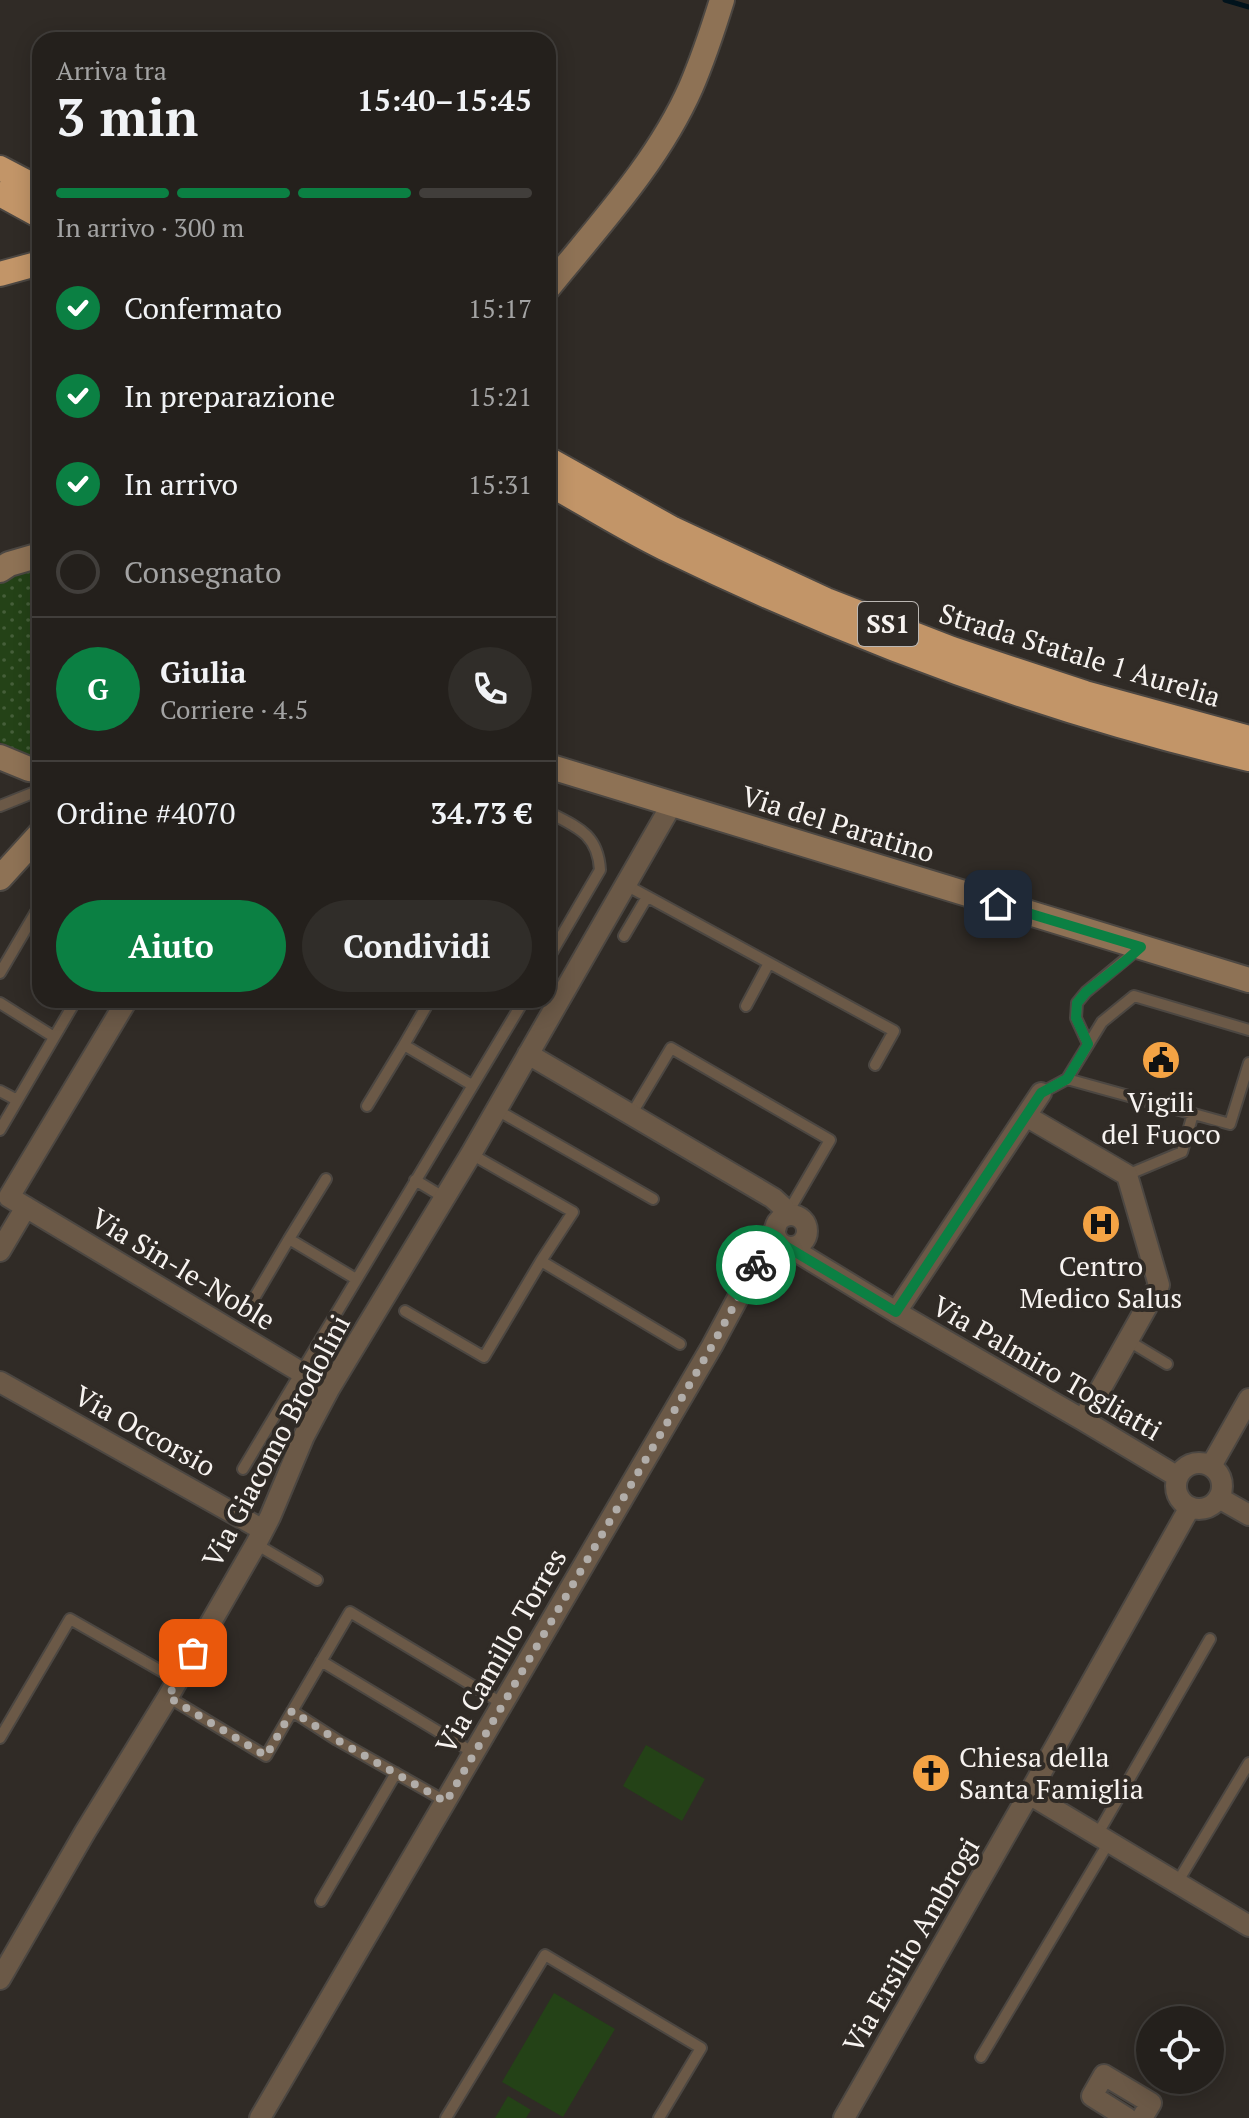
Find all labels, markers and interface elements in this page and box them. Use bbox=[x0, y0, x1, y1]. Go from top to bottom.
text: Arriva tra bbox=[56, 53, 167, 87]
text: 15:40–15:45 bbox=[357, 80, 532, 120]
text: 3 min bbox=[56, 82, 198, 151]
text: In arrivo · 300 m bbox=[56, 210, 244, 244]
icon: check bbox=[56, 286, 100, 330]
text: Confermato bbox=[124, 288, 282, 328]
text: 15:17 bbox=[468, 291, 532, 325]
icon: check bbox=[56, 374, 100, 418]
text: In preparazione bbox=[124, 376, 335, 416]
text: 15:21 bbox=[468, 379, 532, 413]
icon: check bbox=[56, 462, 100, 506]
text: In arrivo bbox=[124, 464, 238, 504]
text: 15:31 bbox=[468, 467, 532, 501]
text: Consegnato bbox=[124, 552, 282, 592]
street label: Strada Statale 1 Aurelia bbox=[935, 594, 1225, 715]
road number: SS1 bbox=[858, 602, 918, 646]
button: phone bbox=[448, 647, 532, 731]
text: Giulia bbox=[160, 652, 247, 692]
text: G bbox=[87, 669, 109, 709]
text: Corriere · 4.5 bbox=[160, 692, 308, 726]
street label: Via del Paratino bbox=[737, 777, 939, 870]
text: Ordine #4070 bbox=[56, 793, 236, 833]
text: 34.73 € bbox=[430, 793, 532, 833]
pin bbox=[964, 870, 1032, 938]
icon: home bbox=[976, 882, 1020, 926]
button: Aiuto bbox=[56, 900, 286, 992]
button: Condividi bbox=[302, 900, 532, 992]
public building icon: Vigili del Fuoco bbox=[1140, 1039, 1182, 1081]
place label: Vigili del Fuoco bbox=[1101, 1083, 1221, 1152]
street label: Via Sin-le-Noble bbox=[84, 1199, 282, 1338]
hospital icon: Centro Medico Salus bbox=[1080, 1203, 1122, 1245]
courier bbox=[716, 1225, 796, 1305]
icon: bike bbox=[734, 1243, 778, 1287]
place label: Centro Medico Salus bbox=[1020, 1247, 1182, 1316]
street label: Via Palmiro Togliatti bbox=[926, 1287, 1169, 1448]
street label: Via Giacomo Brodolini bbox=[193, 1308, 358, 1574]
street label: Via Occorsio bbox=[68, 1376, 223, 1485]
street label: Via Camillo Torres bbox=[427, 1541, 574, 1760]
pin bbox=[159, 1619, 227, 1687]
icon: bag bbox=[171, 1631, 215, 1675]
place label: Chiesa della Santa Famiglia bbox=[959, 1738, 1144, 1807]
church icon: Chiesa della Santa Famiglia bbox=[910, 1752, 952, 1794]
street label: Via Ersilio Ambrogi bbox=[834, 1830, 987, 2059]
map controls bbox=[1136, 2006, 1224, 2094]
button: locate bbox=[1136, 2006, 1224, 2094]

